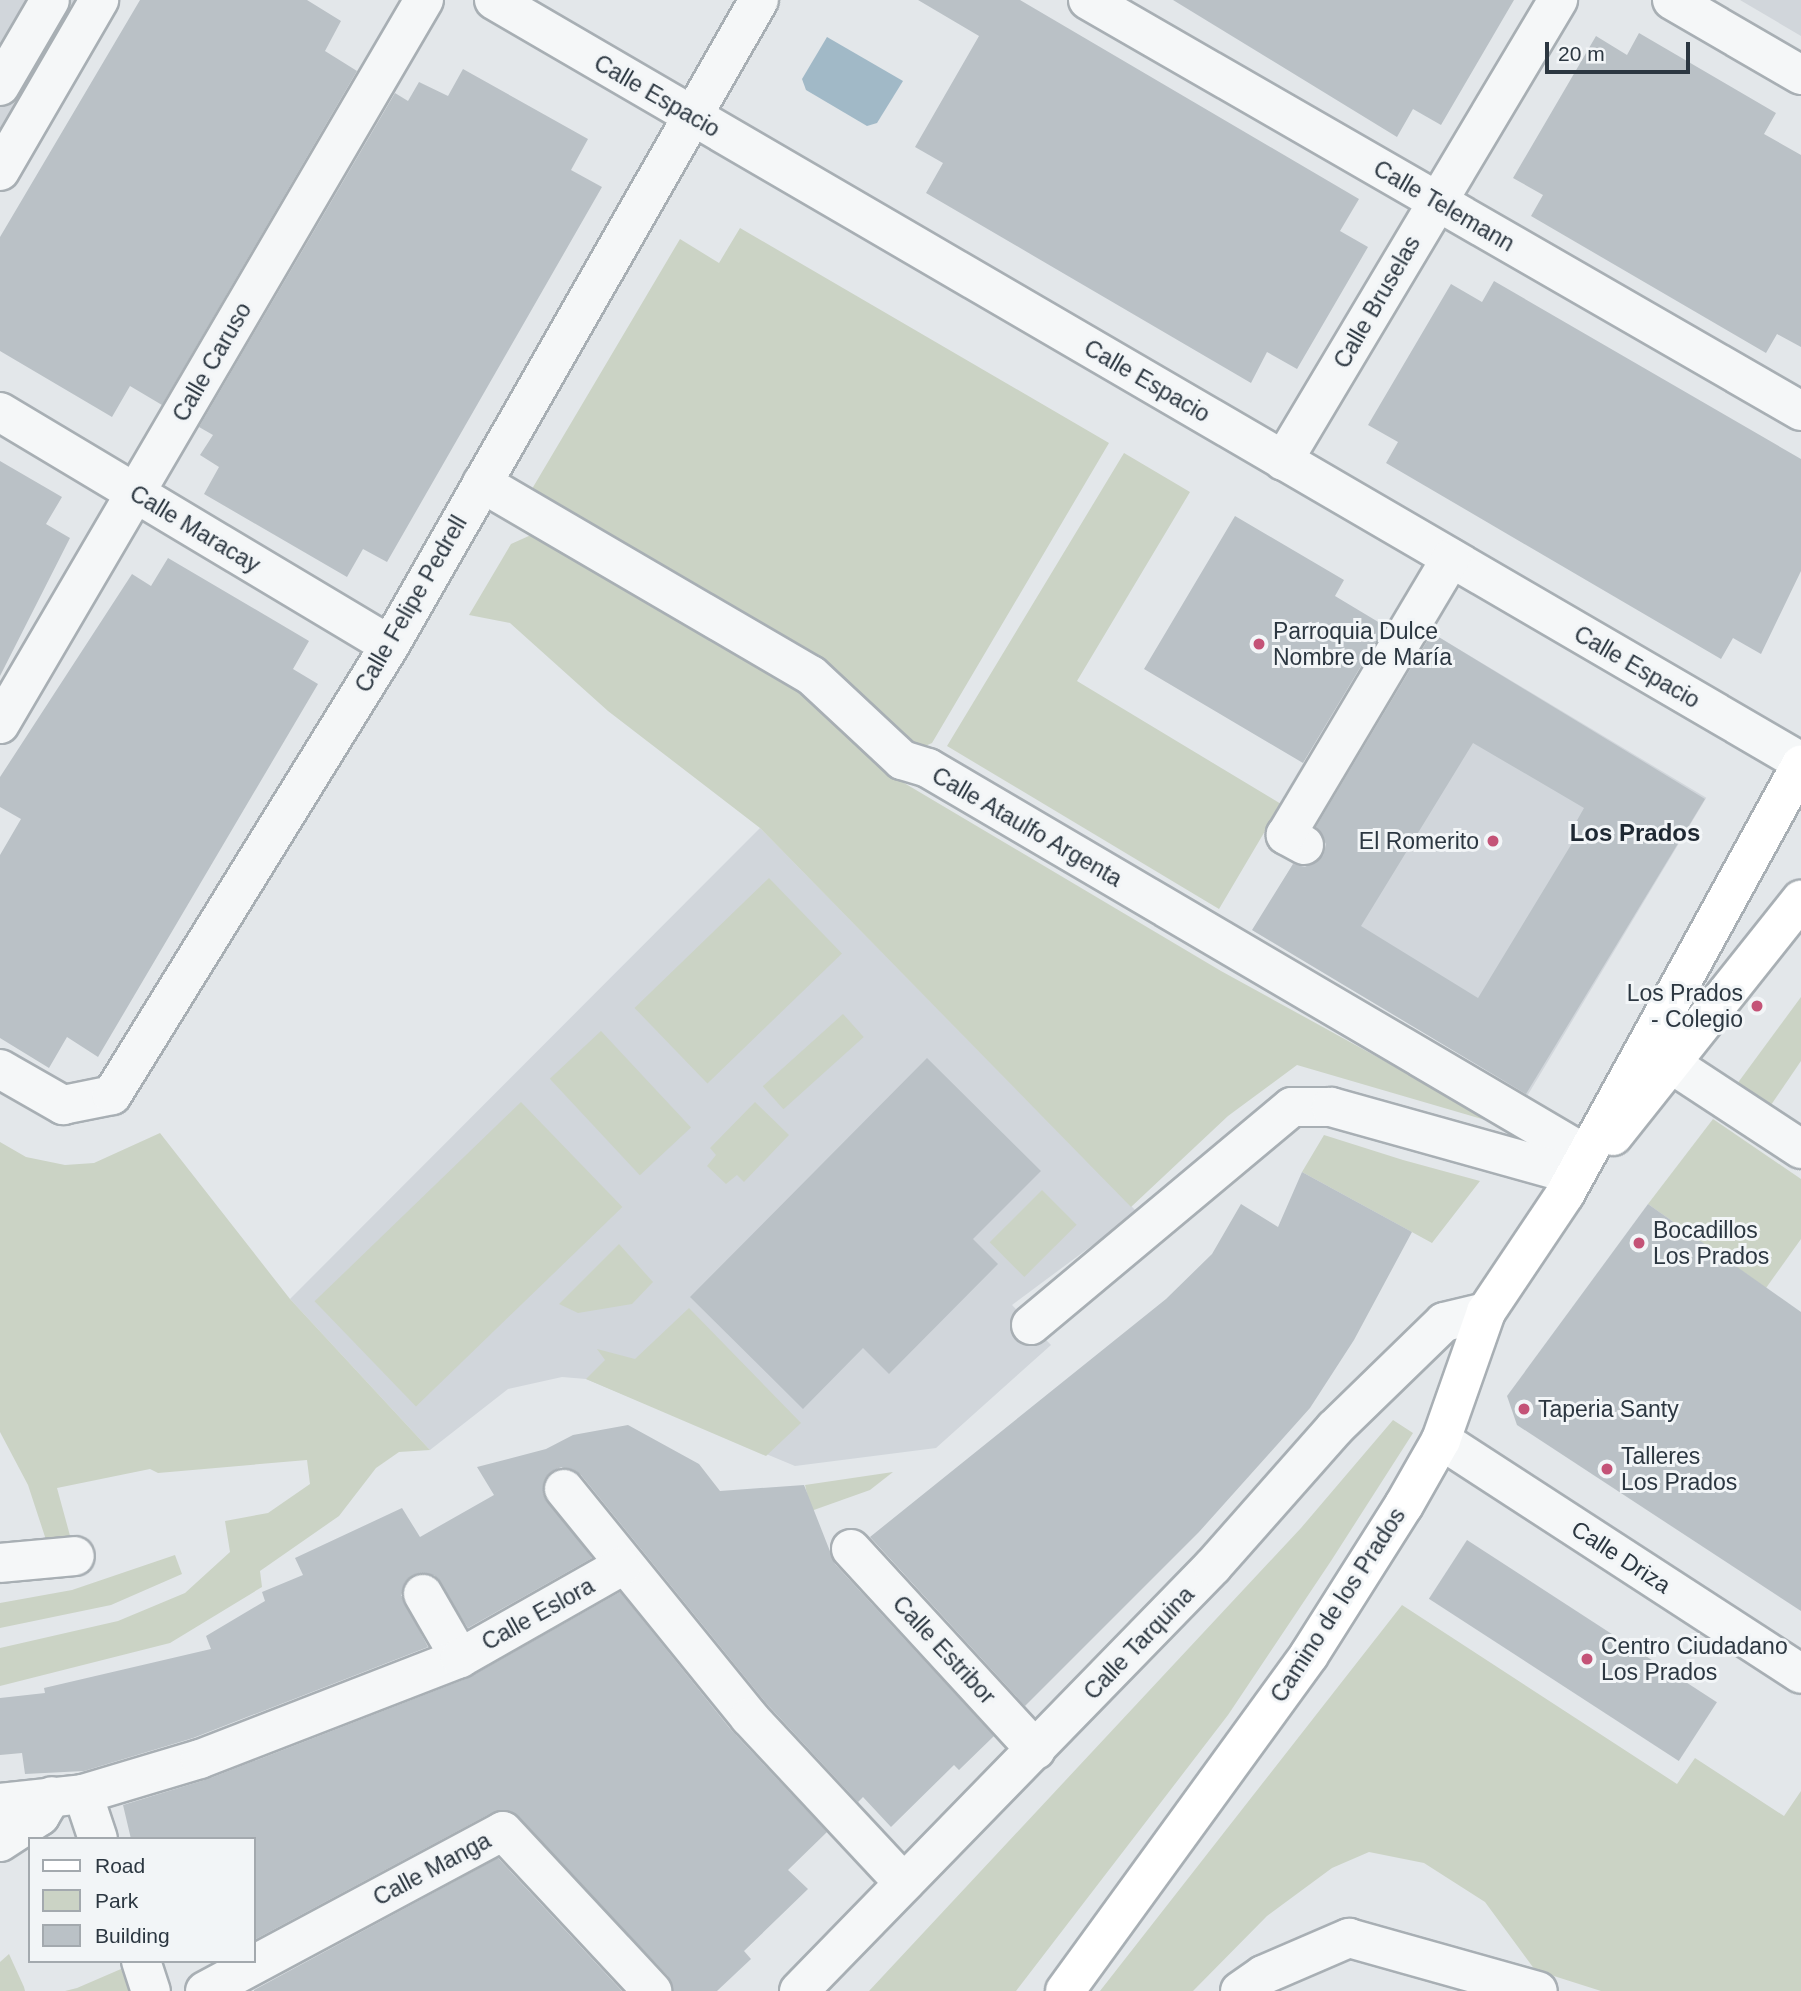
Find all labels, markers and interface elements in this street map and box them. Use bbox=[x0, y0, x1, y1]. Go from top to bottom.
scale bar bbox=[1549, 28, 1694, 72]
text: 20 m bbox=[1558, 42, 1605, 65]
street label: Calle Espacio bbox=[589, 49, 725, 143]
street label: Calle Telemann bbox=[1368, 154, 1520, 258]
street label: Calle Bruselas bbox=[1328, 231, 1426, 373]
street label: Calle Caruso bbox=[167, 298, 257, 426]
street label: Calle Espacio bbox=[1079, 334, 1215, 428]
street label: Calle Maracay bbox=[125, 479, 265, 579]
street label: Calle Felipe Pedrell bbox=[349, 511, 473, 697]
place label: Parroquia Dulce Nombre de María bbox=[1273, 617, 1452, 671]
street label: Calle Espacio bbox=[1569, 620, 1705, 714]
marker: Parroquia Dulce Nombre de María bbox=[1251, 636, 1267, 652]
street label: Calle Ataulfo Argenta bbox=[926, 761, 1128, 893]
district label: Los Prados bbox=[1570, 819, 1700, 847]
place label: El Romerito bbox=[1359, 827, 1479, 855]
marker: El Romerito bbox=[1485, 833, 1501, 849]
place label: Los Prados - Colegio bbox=[1627, 979, 1743, 1033]
marker: Los Prados - Colegio bbox=[1749, 998, 1765, 1014]
place label: Bocadillos Los Prados bbox=[1653, 1216, 1769, 1270]
marker: Bocadillos Los Prados bbox=[1631, 1235, 1647, 1251]
place label: Taperia Santy bbox=[1538, 1395, 1679, 1423]
marker: Taperia Santy bbox=[1516, 1401, 1532, 1417]
place label: Talleres Los Prados bbox=[1621, 1442, 1737, 1496]
marker: Talleres Los Prados bbox=[1599, 1461, 1615, 1477]
street label: Camino de los Prados bbox=[1265, 1503, 1411, 1707]
street label: Calle Driza bbox=[1566, 1515, 1676, 1599]
street label: Calle Eslora bbox=[477, 1572, 599, 1656]
street label: Calle Tarquina bbox=[1078, 1581, 1200, 1705]
street label: Calle Estribor bbox=[887, 1590, 1001, 1710]
place label: Centro Ciudadano Los Prados bbox=[1601, 1632, 1788, 1686]
marker: Centro Ciudadano Los Prados bbox=[1579, 1651, 1595, 1667]
street label: Calle Manga bbox=[369, 1827, 495, 1911]
legend bbox=[28, 1837, 256, 1963]
text: Road bbox=[95, 1854, 145, 1877]
text: Park bbox=[95, 1889, 138, 1912]
text: Building bbox=[95, 1924, 170, 1947]

